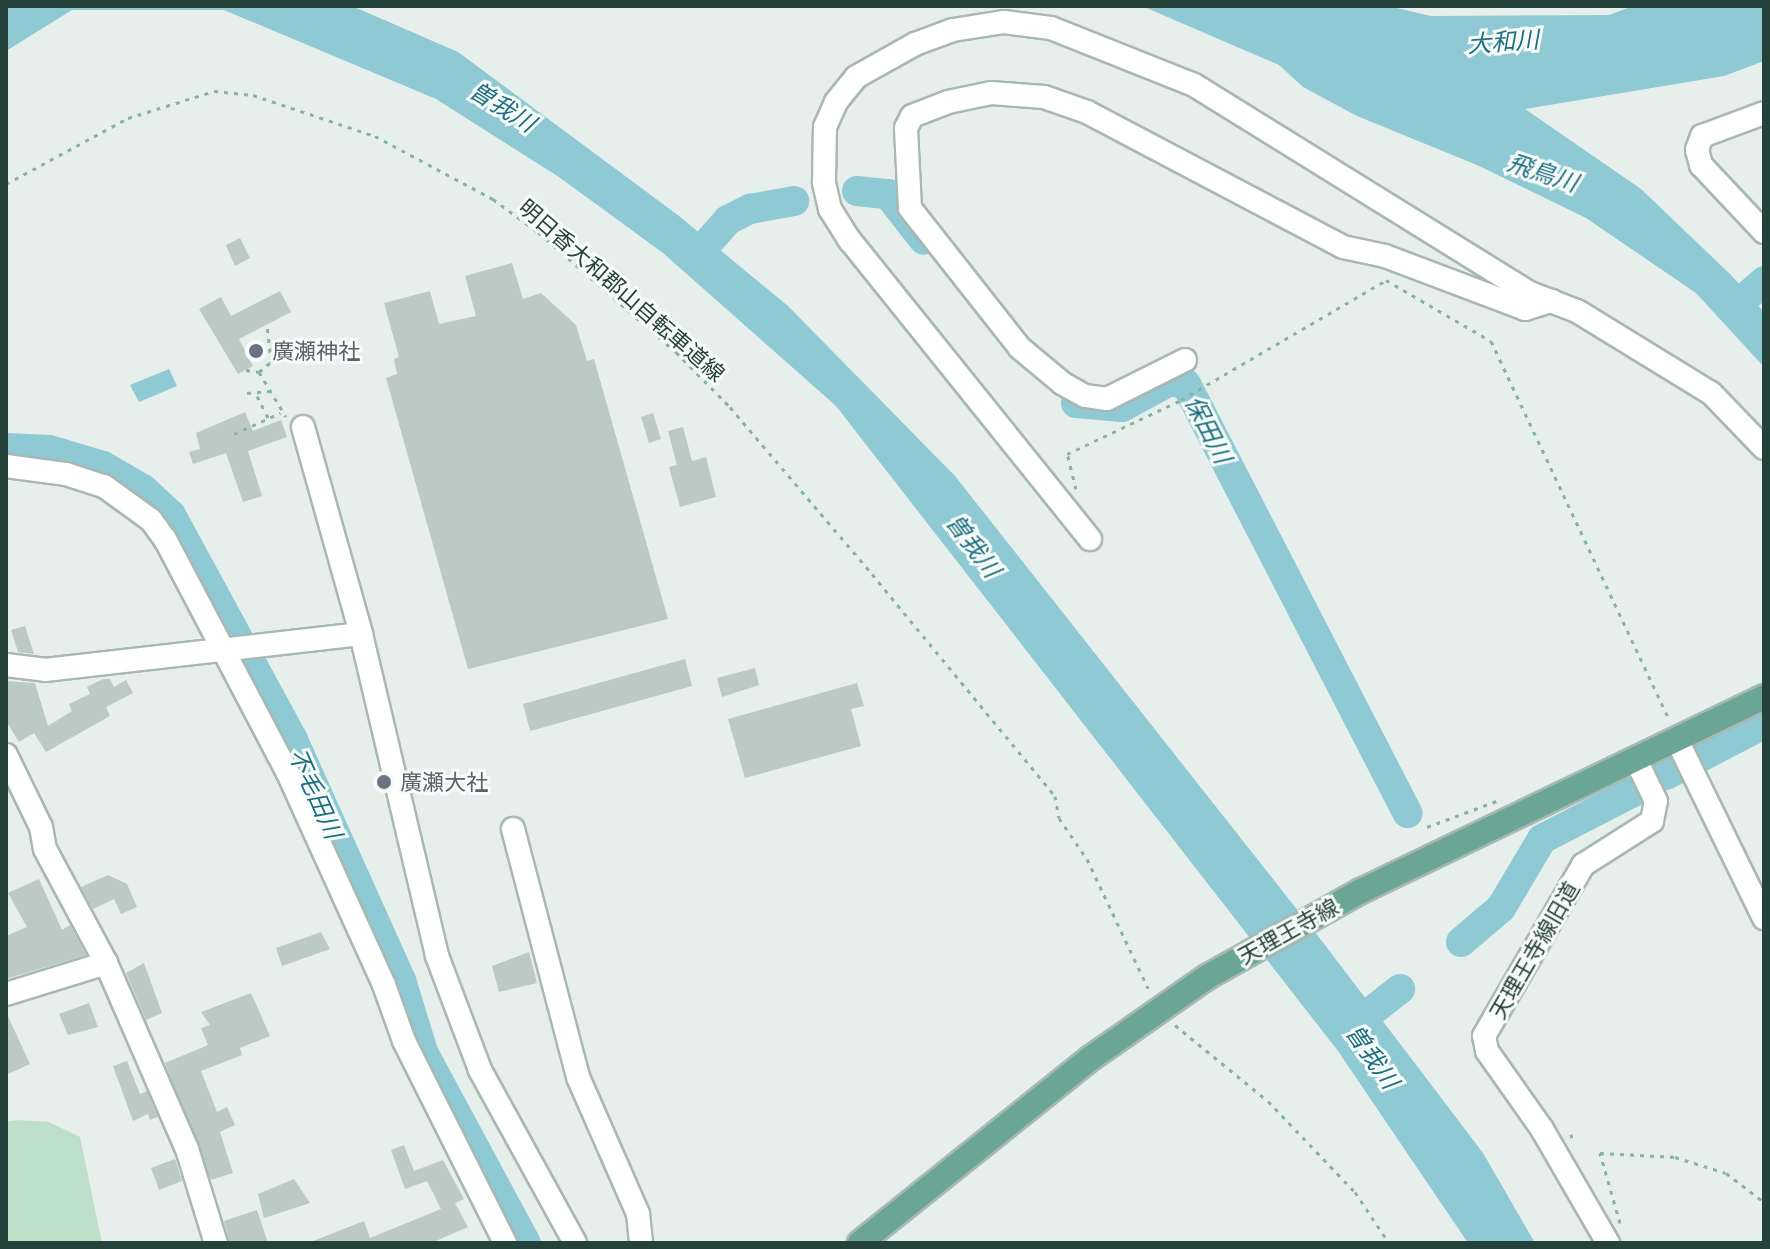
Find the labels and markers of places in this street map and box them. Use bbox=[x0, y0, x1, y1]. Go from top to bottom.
place label: 廣瀬神社 bbox=[272, 338, 360, 364]
marker: 廣瀬神社 bbox=[247, 342, 265, 360]
place label: 廣瀬大社 bbox=[400, 769, 488, 795]
marker: 廣瀬大社 bbox=[375, 773, 393, 791]

